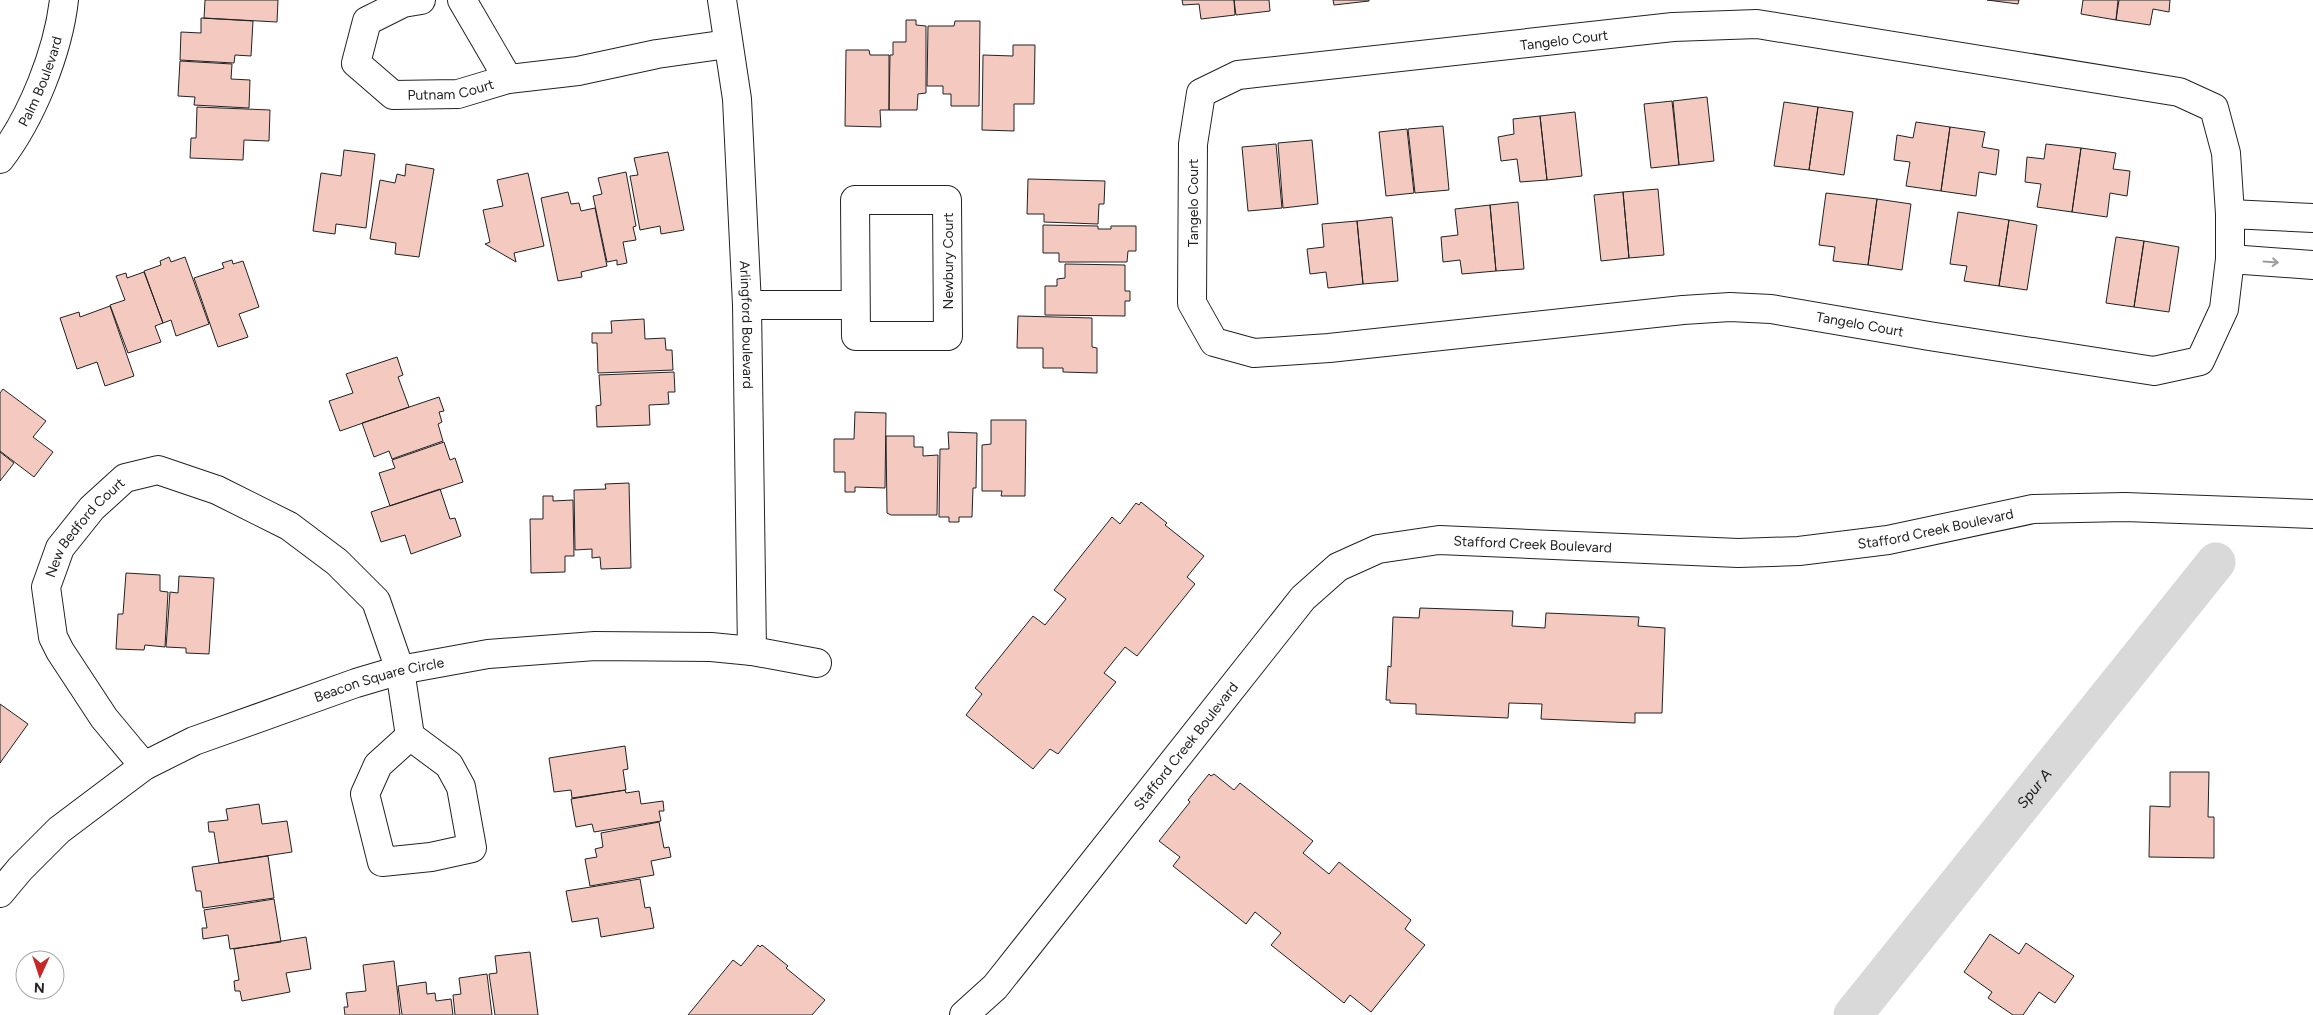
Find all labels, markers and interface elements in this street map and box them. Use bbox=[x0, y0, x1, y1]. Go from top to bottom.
street label: Tangelo Court bbox=[1519, 27, 1609, 54]
street label: Palm Boulevard bbox=[15, 34, 66, 130]
street label: Putnam Court bbox=[407, 76, 496, 104]
street label: Tangelo Court bbox=[1185, 159, 1202, 247]
street label: Newbury Court bbox=[940, 213, 957, 309]
one-way arrow bbox=[2263, 257, 2279, 267]
street label: Arlingford Boulevard bbox=[736, 260, 756, 389]
street label: Tangelo Court bbox=[1815, 308, 1905, 341]
street label: New Bedford Court bbox=[42, 474, 128, 580]
street label: Stafford Creek Boulevard bbox=[1857, 505, 2015, 553]
street label: Stafford Creek Boulevard bbox=[1453, 533, 1612, 557]
street label: Beacon Square Circle bbox=[312, 654, 446, 706]
street label: Stafford Creek Boulevard bbox=[1130, 679, 1242, 814]
water label: Spur A bbox=[2013, 765, 2056, 812]
north arrow bbox=[15, 950, 65, 1000]
text: N bbox=[33, 979, 45, 996]

